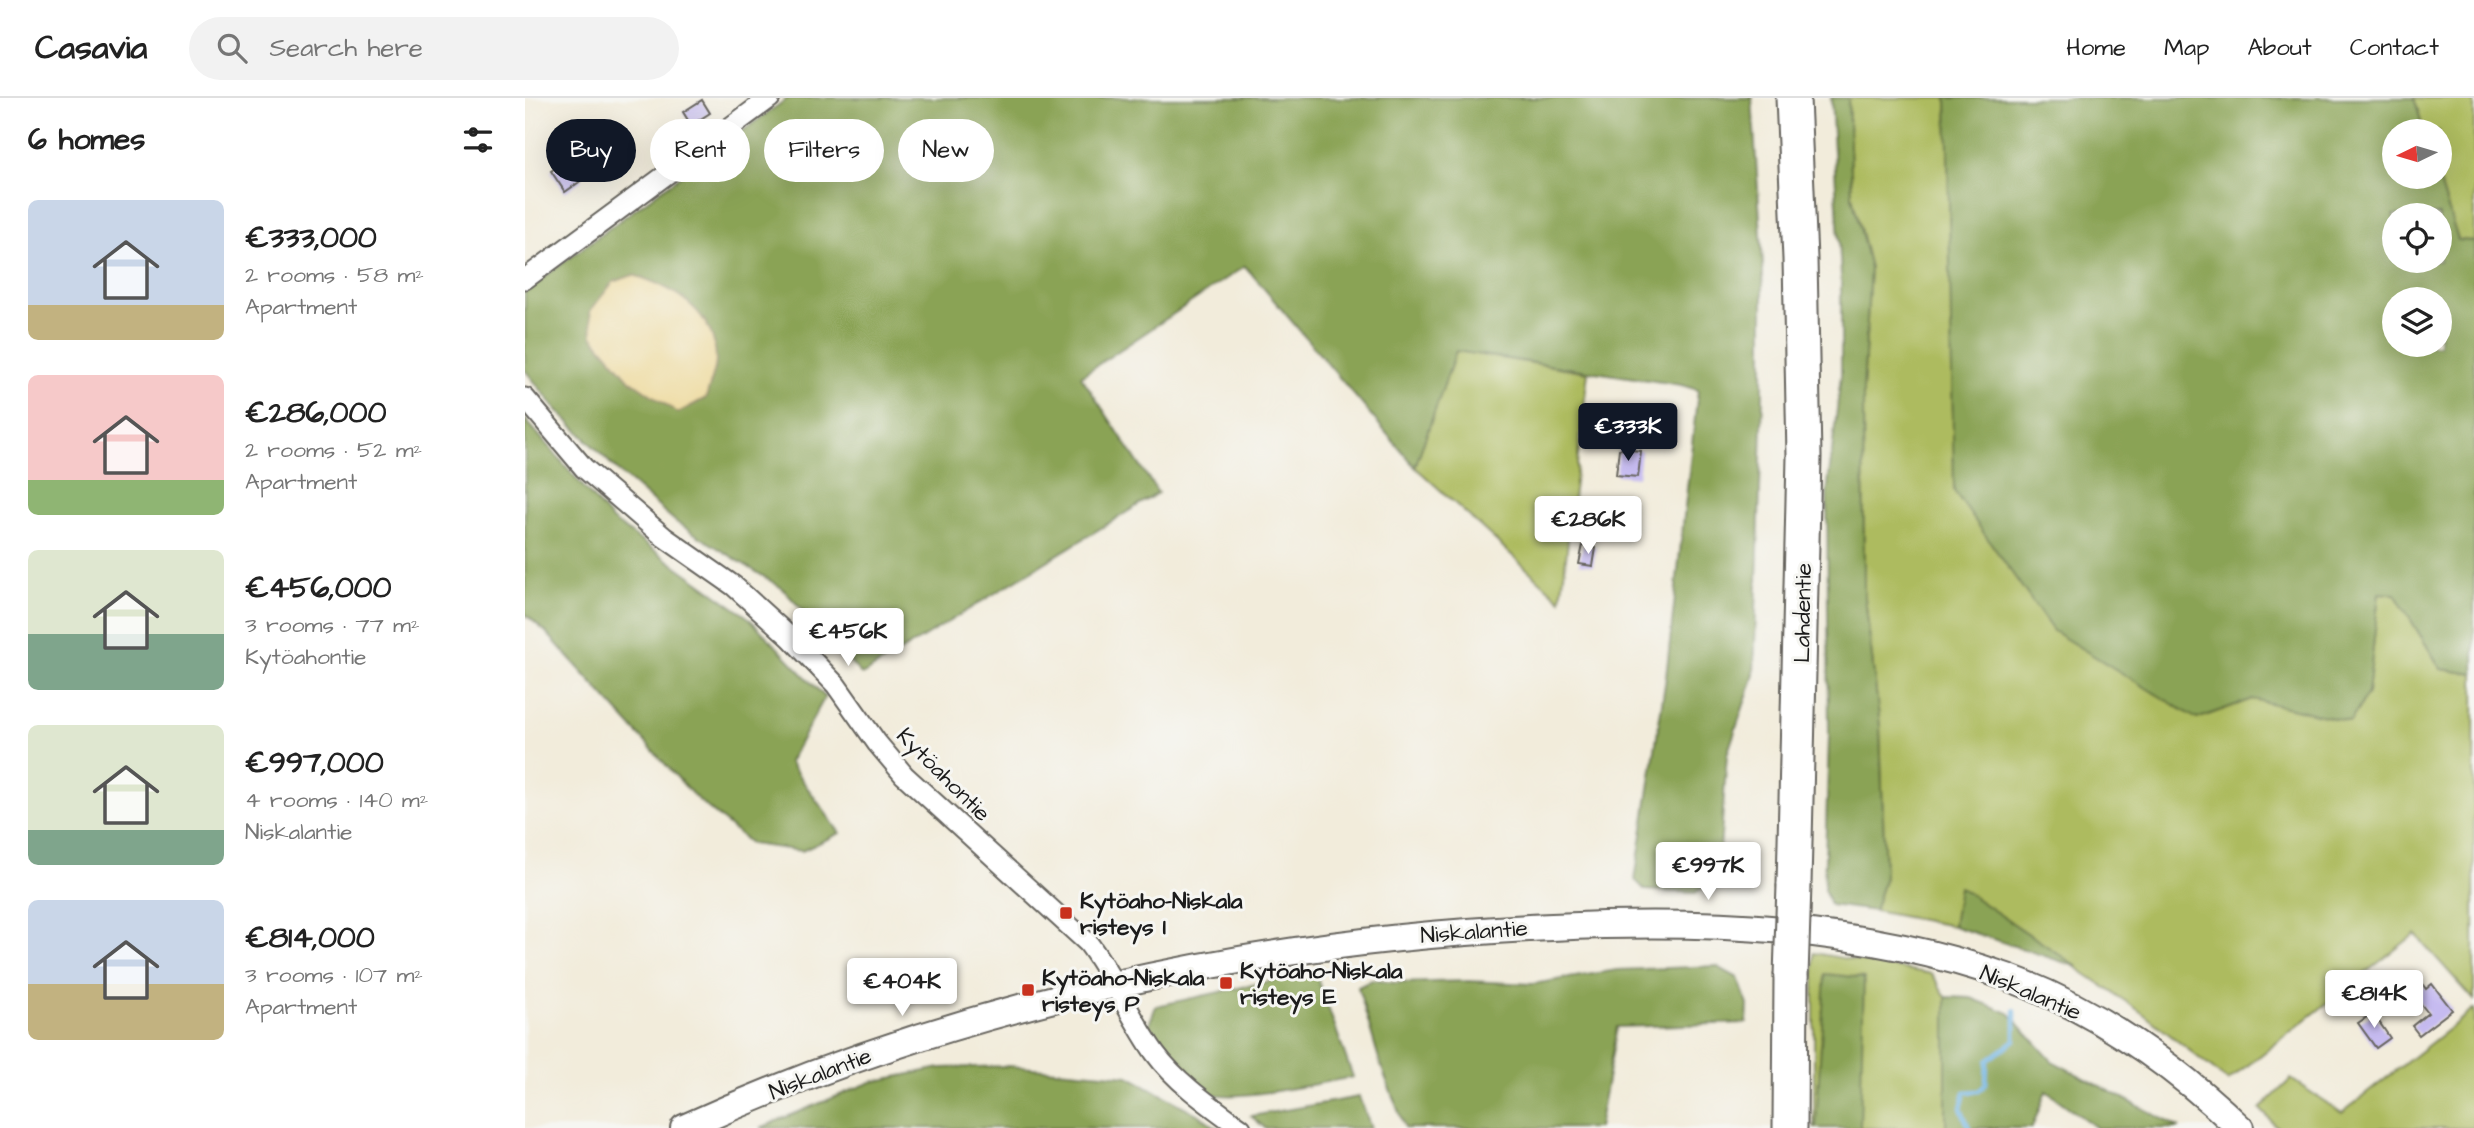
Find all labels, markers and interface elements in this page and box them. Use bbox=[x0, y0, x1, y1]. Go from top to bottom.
search box bbox=[189, 17, 679, 80]
text: Casavia bbox=[35, 25, 147, 71]
icon: search bbox=[213, 29, 251, 67]
text: Search here bbox=[269, 30, 423, 66]
text: Home bbox=[2066, 31, 2126, 65]
text: Map bbox=[2164, 31, 2209, 65]
text: About bbox=[2247, 31, 2312, 65]
text: Contact bbox=[2350, 31, 2439, 65]
text: 6 homes bbox=[28, 119, 145, 161]
chip: Buy bbox=[546, 119, 636, 182]
chip: Rent bbox=[650, 119, 750, 182]
chip: Filters bbox=[764, 119, 884, 182]
chip: New bbox=[898, 119, 994, 182]
north arrow bbox=[2382, 119, 2452, 189]
map controls bbox=[2382, 119, 2452, 357]
icon: filters bbox=[459, 121, 497, 159]
button: locate bbox=[2382, 203, 2452, 273]
text: €333,000 bbox=[245, 217, 377, 259]
icon: home bbox=[84, 228, 168, 312]
text: 2 rooms · 58 m² bbox=[245, 259, 424, 291]
button: layers bbox=[2382, 287, 2452, 357]
text: Apartment bbox=[245, 291, 357, 323]
text: €286,000 bbox=[245, 392, 386, 434]
icon: home bbox=[84, 403, 168, 487]
pin: €333K bbox=[1579, 404, 1677, 463]
text: €333K bbox=[1594, 410, 1662, 442]
text: 2 rooms · 52 m² bbox=[245, 434, 422, 466]
text: Apartment bbox=[245, 466, 357, 498]
pin: €286K bbox=[1539, 496, 1637, 556]
text: €286K bbox=[1551, 503, 1625, 535]
street label: Lahdentie bbox=[1786, 563, 1820, 663]
text: €456,000 bbox=[245, 567, 391, 609]
icon: home bbox=[84, 578, 168, 662]
pin: €456K bbox=[799, 608, 897, 668]
text: 3 rooms · 77 m² bbox=[245, 609, 420, 641]
text: €456K bbox=[809, 615, 887, 647]
text: Kytöahontie bbox=[245, 641, 367, 673]
street label: Kytöahontie bbox=[888, 720, 998, 830]
text: €997,000 bbox=[245, 742, 384, 784]
icon: home bbox=[84, 753, 168, 837]
text: 4 rooms · 140 m² bbox=[245, 784, 428, 816]
text: Niskalantie bbox=[245, 816, 352, 848]
pin: €997K bbox=[1659, 842, 1757, 902]
text: €997K bbox=[1672, 849, 1744, 881]
place label: Kytöaho-Niskala risteys I bbox=[1080, 885, 1243, 945]
marker: Kytöaho-Niskala risteys I bbox=[1058, 905, 1074, 921]
street label: Niskalantie bbox=[1419, 912, 1529, 952]
text: €814,000 bbox=[245, 917, 375, 959]
icon: home bbox=[84, 928, 168, 1012]
place label: Kytöaho-Niskala risteys E bbox=[1240, 955, 1403, 1015]
street label: Niskalantie bbox=[1975, 957, 2086, 1029]
pin: €404K bbox=[853, 958, 951, 1018]
text: 3 rooms · 107 m² bbox=[245, 959, 423, 991]
place label: Kytöaho-Niskala risteys P bbox=[1042, 962, 1205, 1022]
text: €404K bbox=[863, 965, 941, 997]
pin: €814K bbox=[2325, 970, 2423, 1030]
marker: Kytöaho-Niskala risteys E bbox=[1218, 975, 1234, 991]
text: €814K bbox=[2341, 977, 2407, 1009]
marker: Kytöaho-Niskala risteys P bbox=[1020, 982, 1036, 998]
text: Apartment bbox=[245, 991, 357, 1023]
street label: Niskalantie bbox=[765, 1040, 876, 1108]

